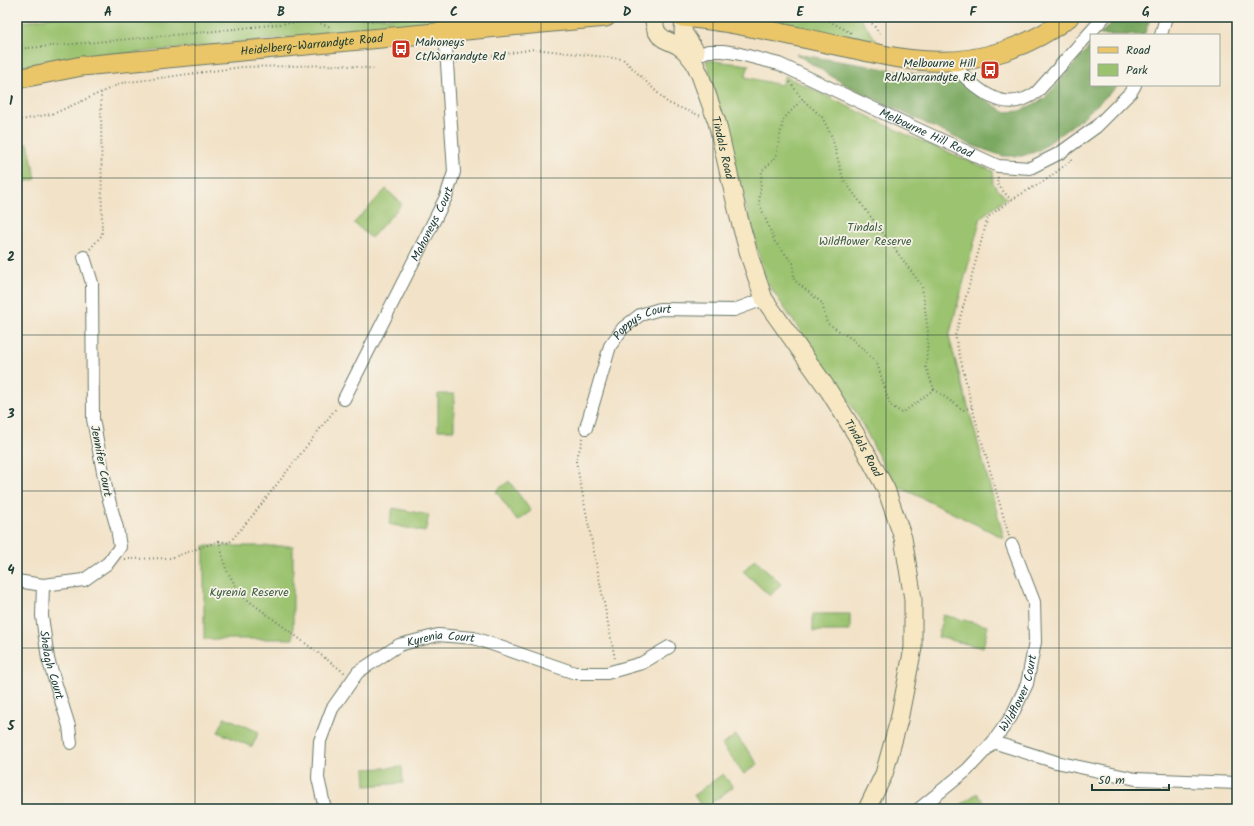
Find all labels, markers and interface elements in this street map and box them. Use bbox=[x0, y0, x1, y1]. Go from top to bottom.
text: A bbox=[104, 2, 112, 23]
text: B bbox=[277, 2, 285, 23]
text: C bbox=[450, 2, 458, 23]
text: D bbox=[623, 2, 632, 23]
text: E bbox=[796, 2, 804, 23]
text: F bbox=[969, 2, 977, 23]
text: G bbox=[1142, 2, 1150, 23]
street label: Heidelberg-Warrandyte Road bbox=[240, 28, 385, 61]
place label: Mahoneys Ct/Warrandyte Rd bbox=[415, 33, 507, 66]
legend bbox=[1090, 34, 1220, 86]
bus stop icon: Mahoneys Ct/Warrandyte Rd bbox=[390, 38, 412, 60]
text: Road bbox=[1126, 41, 1151, 60]
place label: Melbourne Hill Rd/Warrandyte Rd bbox=[884, 54, 977, 87]
bus stop icon: Melbourne Hill Rd/Warrandyte Rd bbox=[979, 59, 1001, 81]
text: Park bbox=[1126, 61, 1148, 80]
text: 1 bbox=[9, 91, 13, 112]
street label: Melbourne Hill Road bbox=[876, 103, 977, 163]
street label: Tindals Road bbox=[706, 114, 740, 182]
street label: Mahoneys Court bbox=[406, 184, 458, 265]
park label: Tindals Wildflower Reserve bbox=[819, 218, 912, 251]
text: 2 bbox=[7, 247, 15, 268]
street label: Poppys Court bbox=[608, 299, 672, 344]
text: 3 bbox=[6, 404, 15, 425]
street label: Tindals Road bbox=[839, 415, 888, 482]
street label: Jennifer Court bbox=[85, 424, 117, 499]
text: 4 bbox=[7, 560, 15, 581]
park label: Kyrenia Reserve bbox=[209, 583, 289, 602]
street label: Kyrenia Court bbox=[405, 625, 476, 652]
street label: Shelagh Court bbox=[35, 629, 70, 702]
street label: Wildflower Court bbox=[994, 653, 1042, 736]
text: 5 bbox=[7, 716, 16, 737]
scale bar bbox=[1092, 766, 1169, 792]
text: 50 m bbox=[1098, 771, 1125, 790]

